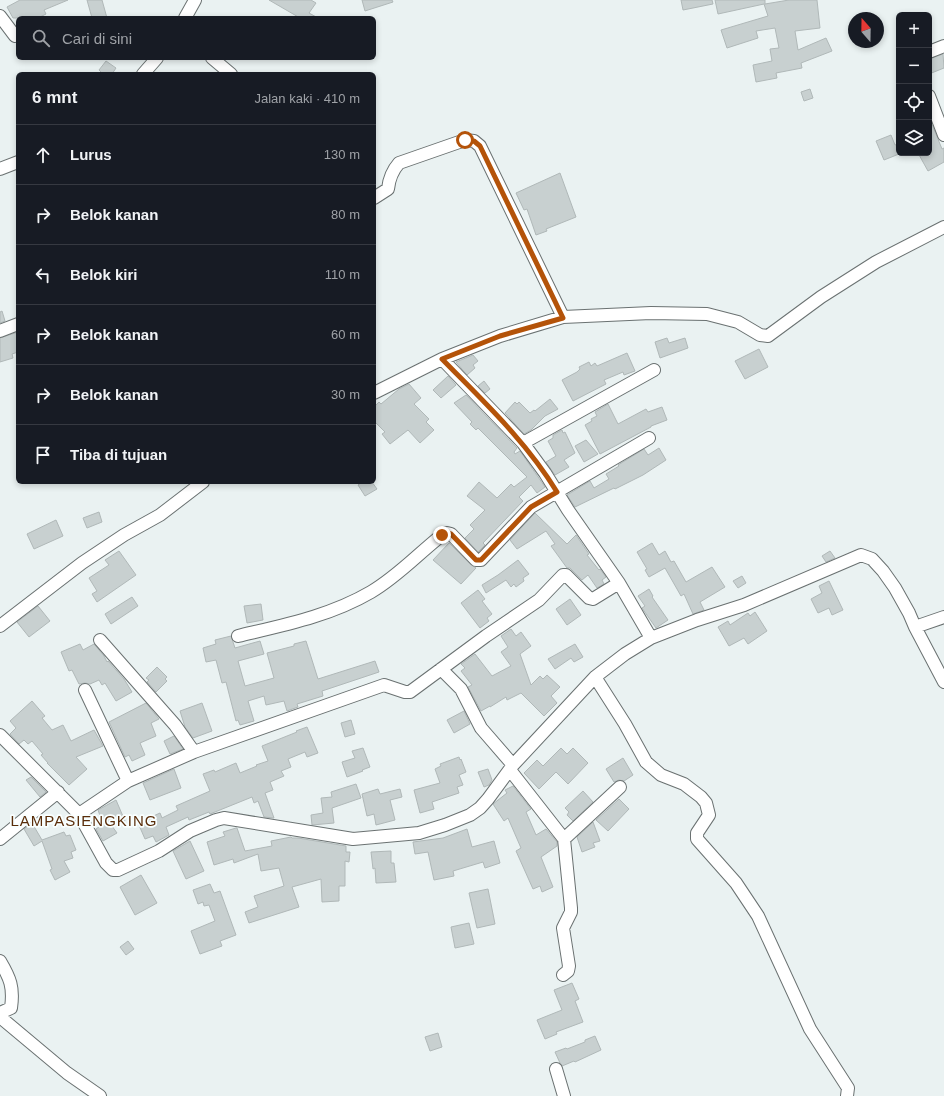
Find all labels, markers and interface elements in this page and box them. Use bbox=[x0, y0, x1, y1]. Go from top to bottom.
north arrow bbox=[848, 12, 884, 48]
map controls bbox=[896, 12, 932, 156]
button: + bbox=[896, 12, 932, 48]
search box bbox=[16, 16, 376, 60]
icon: search bbox=[30, 27, 52, 49]
text: Cari di sini bbox=[62, 30, 132, 47]
button: − bbox=[896, 48, 932, 84]
button: locate bbox=[896, 84, 932, 120]
text: 6 mnt bbox=[32, 88, 77, 107]
text: Jalan kaki · 410 m bbox=[255, 91, 360, 106]
button: layers bbox=[896, 120, 932, 156]
route start bbox=[456, 131, 474, 149]
icon: ahead bbox=[32, 144, 54, 166]
text: Lurus bbox=[70, 146, 112, 163]
text: 130 m bbox=[324, 147, 360, 162]
icon: right bbox=[32, 204, 54, 226]
text: Belok kanan bbox=[70, 206, 158, 223]
text: 80 m bbox=[331, 207, 360, 222]
icon: left bbox=[32, 264, 54, 286]
text: Belok kiri bbox=[70, 266, 138, 283]
text: 110 m bbox=[325, 267, 360, 282]
icon: right bbox=[32, 324, 54, 346]
text: Belok kanan bbox=[70, 326, 158, 343]
text: 60 m bbox=[331, 327, 360, 342]
icon: right bbox=[32, 384, 54, 406]
text: Belok kanan bbox=[70, 386, 158, 403]
text: 30 m bbox=[331, 387, 360, 402]
icon: arrive bbox=[32, 444, 54, 466]
text: Tiba di tujuan bbox=[70, 446, 167, 463]
route end bbox=[433, 526, 451, 544]
district label: LAMPASIENGKING bbox=[10, 812, 158, 829]

